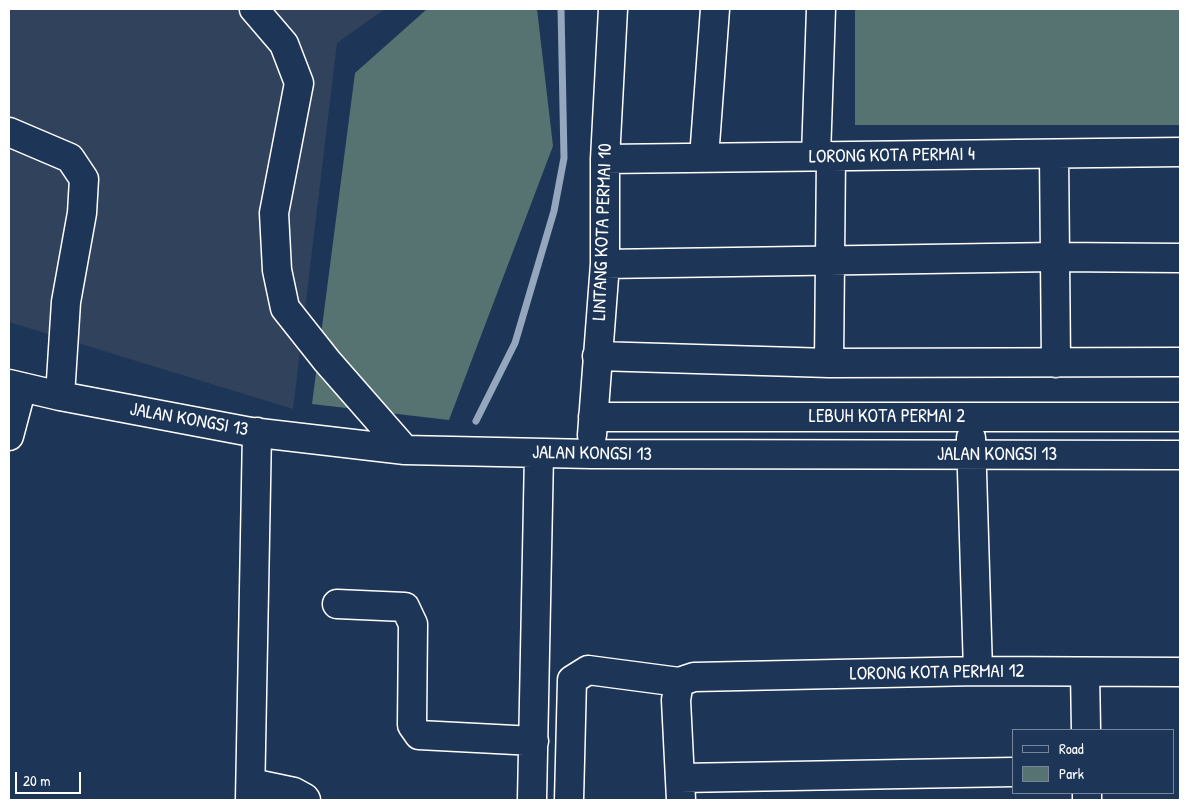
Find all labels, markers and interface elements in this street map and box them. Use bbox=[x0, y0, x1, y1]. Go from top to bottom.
street label: LINTANG KOTA PERMAI 10 bbox=[589, 143, 617, 321]
street label: LORONG KOTA PERMAI 4 bbox=[809, 143, 975, 169]
street label: JALAN KONGSI 13 bbox=[128, 398, 250, 442]
street label: LEBUH KOTA PERMAI 2 bbox=[809, 406, 965, 428]
street label: JALAN KONGSI 13 bbox=[532, 442, 652, 466]
street label: JALAN KONGSI 13 bbox=[937, 444, 1057, 466]
street label: LORONG KOTA PERMAI 12 bbox=[849, 660, 1025, 686]
legend bbox=[1012, 729, 1174, 794]
text: Road bbox=[1059, 738, 1084, 759]
scale bar bbox=[18, 762, 84, 794]
text: Park bbox=[1059, 763, 1084, 784]
text: 20 m bbox=[23, 770, 50, 791]

